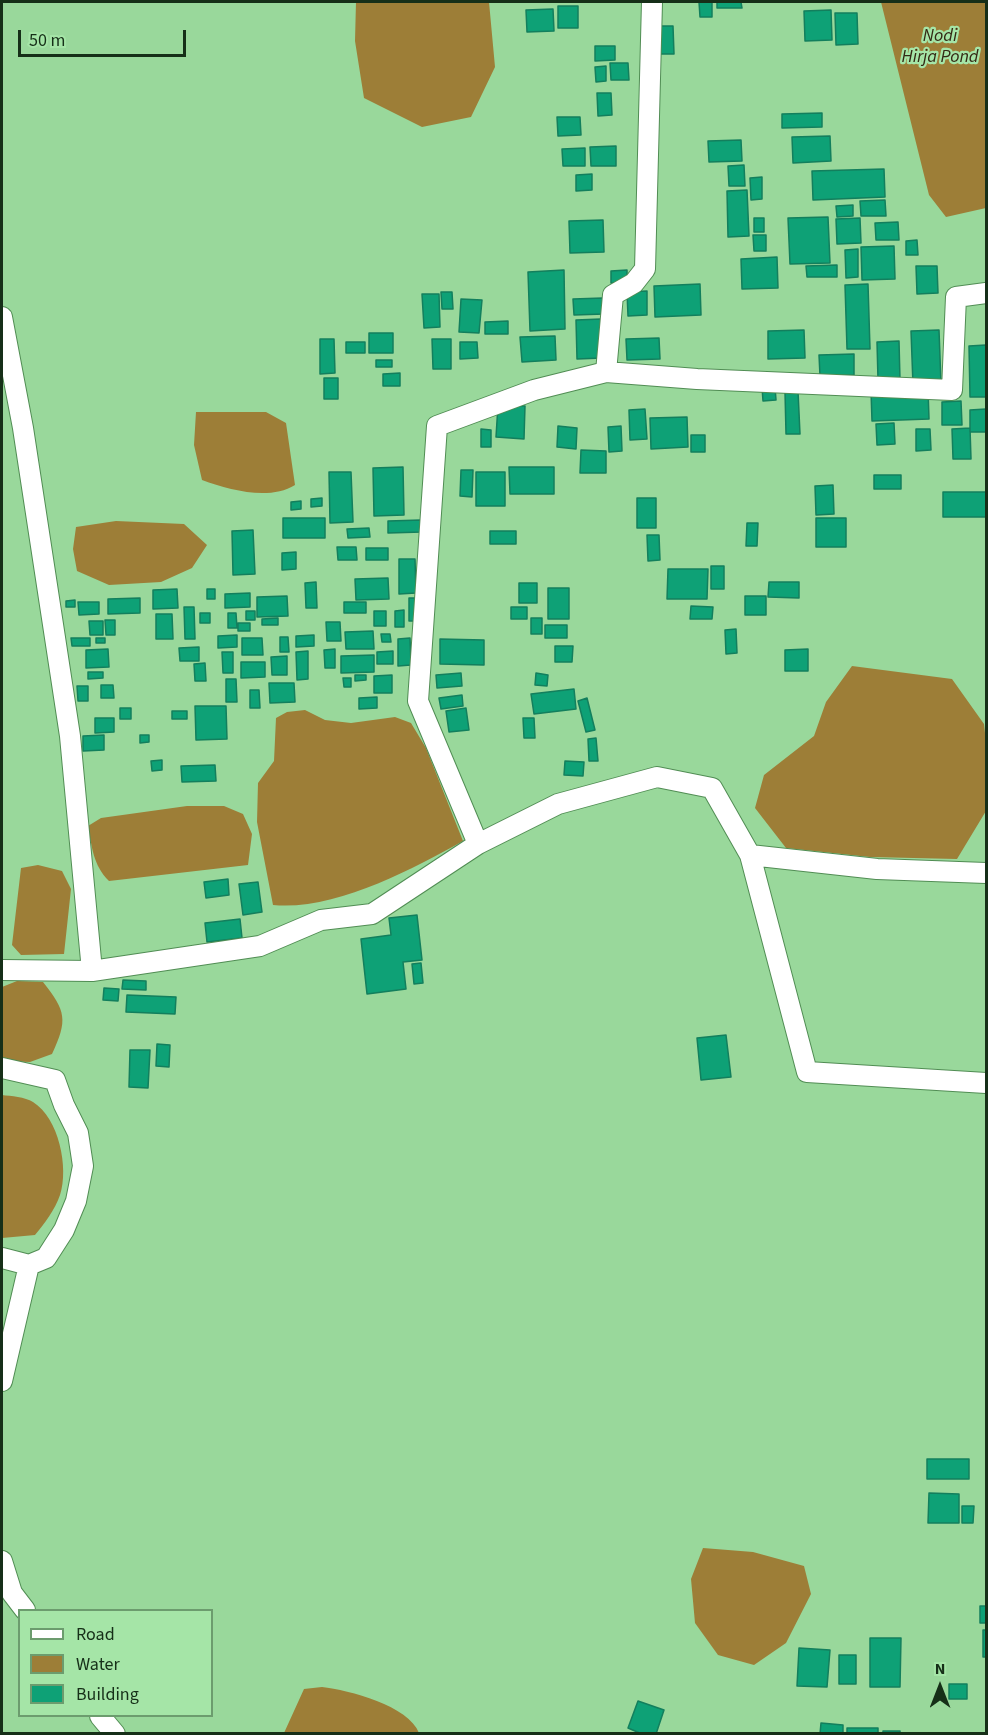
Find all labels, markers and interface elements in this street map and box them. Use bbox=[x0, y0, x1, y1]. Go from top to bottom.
scale bar bbox=[21, 18, 189, 56]
water label: Nodi Hirja Pond bbox=[902, 26, 978, 68]
text: 50 m bbox=[29, 28, 65, 53]
legend bbox=[18, 1609, 213, 1717]
text: Road bbox=[76, 1622, 115, 1647]
text: Water bbox=[76, 1652, 120, 1677]
north arrow bbox=[910, 1657, 970, 1717]
text: N bbox=[935, 1658, 945, 1680]
text: Building bbox=[76, 1682, 139, 1707]

